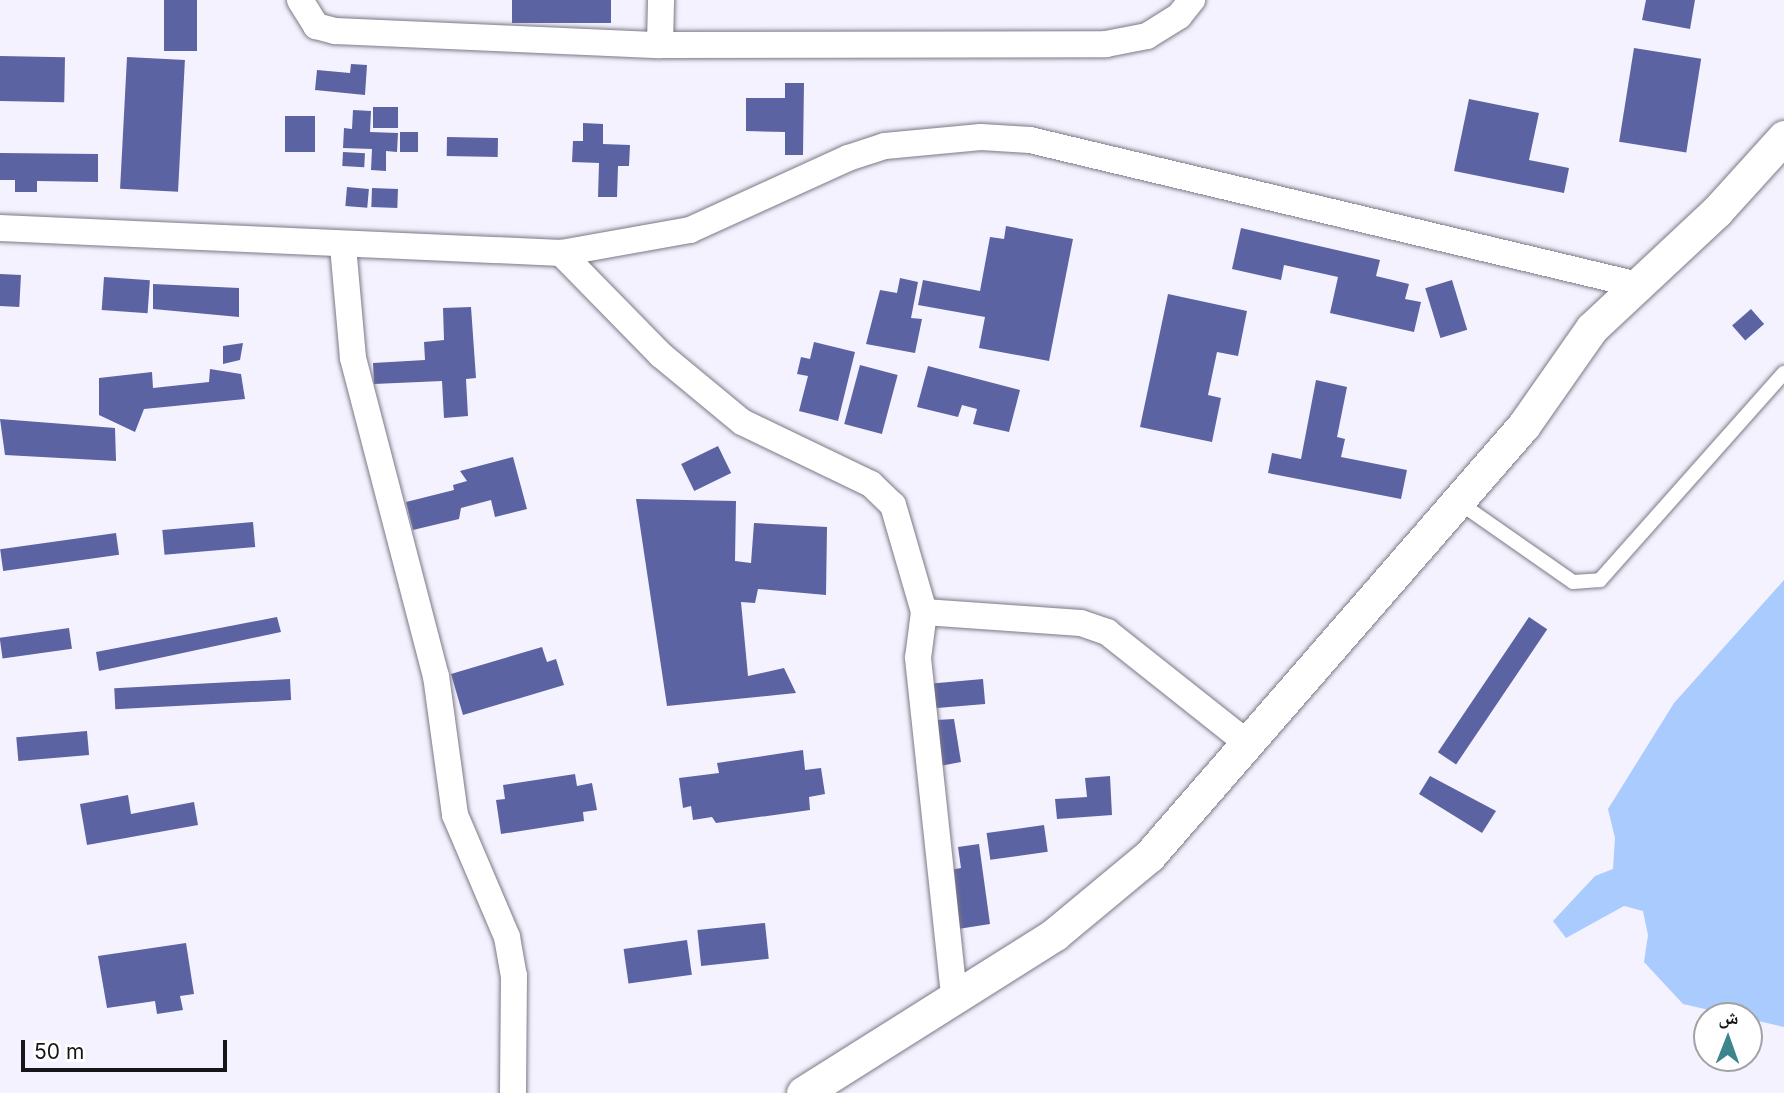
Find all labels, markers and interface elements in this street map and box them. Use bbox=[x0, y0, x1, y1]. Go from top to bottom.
north arrow bbox=[1693, 1002, 1763, 1072]
text: ش bbox=[1718, 1006, 1739, 1029]
scale bar bbox=[24, 1026, 231, 1070]
text: 50 m bbox=[34, 1039, 84, 1064]

